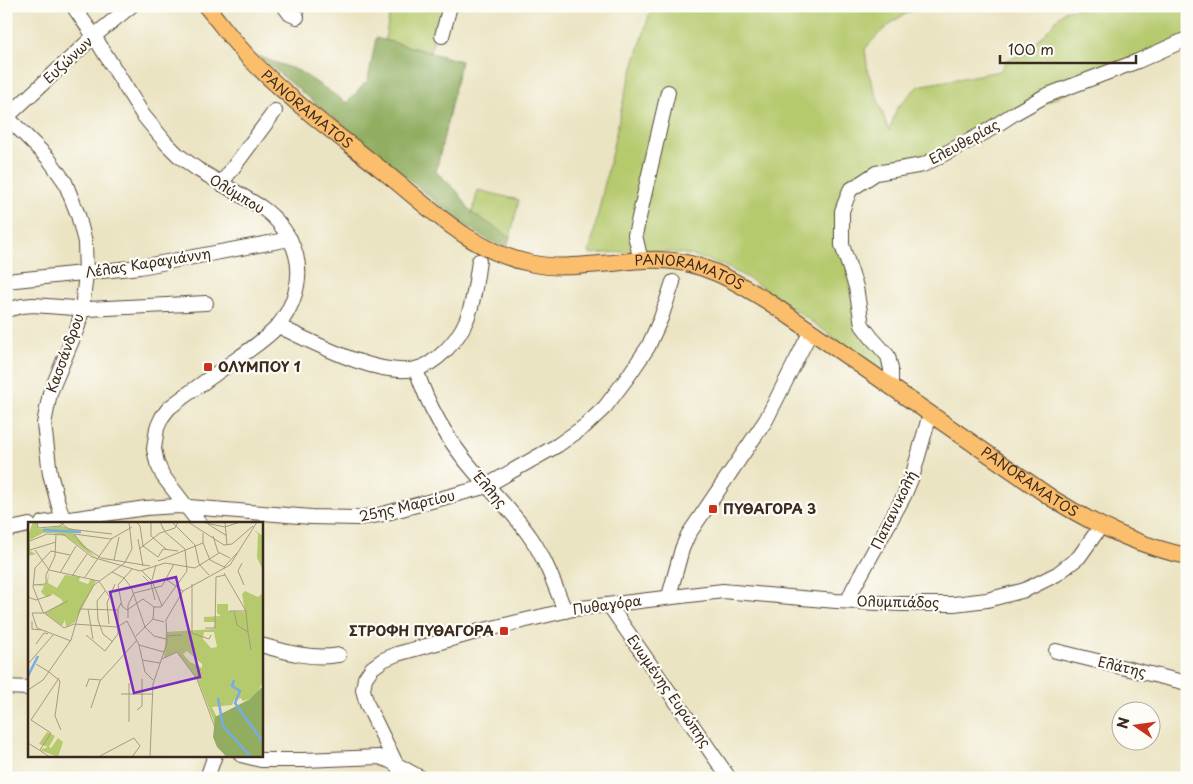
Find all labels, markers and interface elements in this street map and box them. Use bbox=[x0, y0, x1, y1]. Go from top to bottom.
street label: Ευζώνων bbox=[38, 31, 97, 88]
scale bar bbox=[1000, 32, 1137, 64]
text: 100 m bbox=[1008, 37, 1054, 60]
street label: PANORAMATOS bbox=[257, 65, 358, 153]
street label: Ελευθερίας bbox=[925, 114, 1003, 169]
street label: Ολύμπου bbox=[206, 169, 269, 218]
street label: Λέλας Καραγιάννη bbox=[84, 242, 212, 283]
street label: PANORAMATOS bbox=[634, 249, 748, 295]
street label: Κασσάνδρου bbox=[40, 310, 89, 396]
place label: ΟΛΥΜΠΟΥ 1 bbox=[218, 356, 301, 377]
marker: ΟΛΥΜΠΟΥ 1 bbox=[202, 361, 214, 373]
street label: PANORAMATOS bbox=[977, 441, 1083, 522]
street label: Έλλης bbox=[467, 465, 512, 512]
street label: Παπανικολή bbox=[865, 467, 922, 553]
street label: 25ης Μαρτίου bbox=[357, 484, 457, 527]
place label: ΠΥΘΑΓΟΡΑ 3 bbox=[723, 498, 816, 519]
marker: ΠΥΘΑΓΟΡΑ 3 bbox=[707, 503, 719, 515]
inset map bbox=[28, 522, 262, 756]
street label: Πυθαγόρα bbox=[571, 589, 643, 620]
street label: Ολυμπιάδος bbox=[857, 590, 939, 613]
place label: ΣΤΡΟΦΗ ΠΥΘΑΓΟΡΑ bbox=[349, 620, 494, 641]
marker: ΣΤΡΟΦΗ ΠΥΘΑΓΟΡΑ bbox=[498, 625, 510, 637]
street label: Ενωμένης Ευρώπης bbox=[623, 630, 716, 751]
street label: Ελάτης bbox=[1096, 651, 1148, 682]
north arrow bbox=[1110, 702, 1160, 752]
text: N bbox=[1111, 715, 1134, 731]

